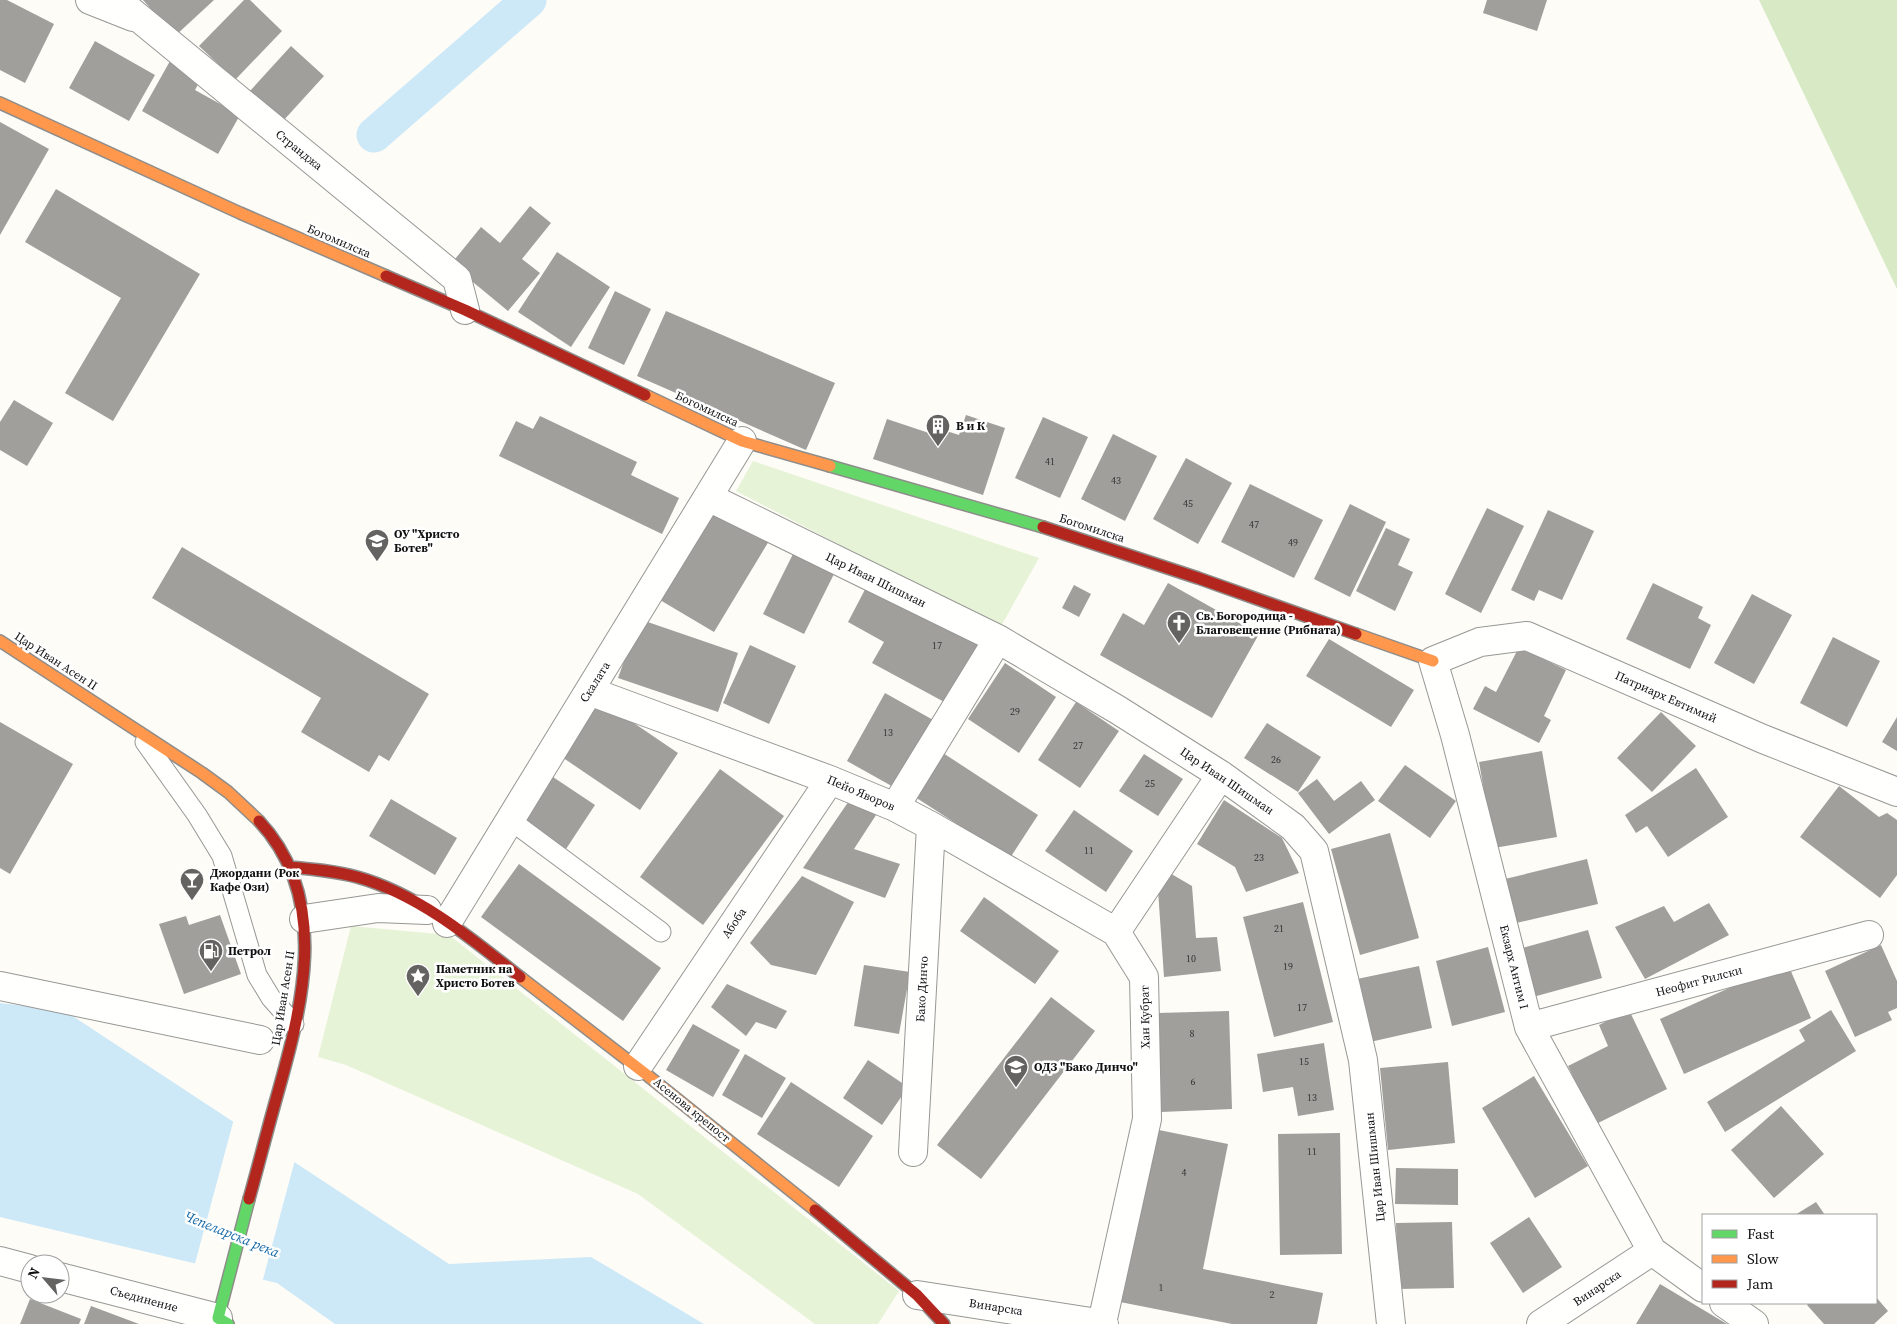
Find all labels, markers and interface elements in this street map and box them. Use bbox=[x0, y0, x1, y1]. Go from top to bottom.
street label: Странджа bbox=[272, 126, 326, 174]
street label: Богомилска bbox=[305, 220, 374, 262]
street label: Богомилска bbox=[673, 387, 742, 431]
building icon: В и К bbox=[925, 413, 951, 447]
place label: В и К bbox=[956, 418, 986, 434]
house number: 41 bbox=[1045, 455, 1055, 468]
house number: 43 bbox=[1111, 474, 1121, 487]
house number: 45 bbox=[1183, 497, 1193, 510]
street label: Богомилска bbox=[1057, 510, 1128, 546]
house number: 47 bbox=[1249, 518, 1259, 531]
place label: ОУ "Христо Ботев" bbox=[394, 526, 460, 556]
school or university icon: ОУ "Христо Ботев" bbox=[364, 528, 390, 562]
house number: 49 bbox=[1288, 536, 1298, 549]
street label: Цар Иван Шишман bbox=[823, 549, 929, 611]
place label: Св. Богородица - Благовещение (Рибната) bbox=[1196, 608, 1341, 638]
church icon: Св. Богородица - Благовещение (Рибната) bbox=[1166, 610, 1192, 644]
street label: Цар Иван Асен II bbox=[11, 628, 101, 694]
house number: 17 bbox=[932, 639, 942, 652]
street label: Скалата bbox=[576, 658, 614, 705]
street label: Патриарх Евтимий bbox=[1613, 667, 1720, 727]
house number: 29 bbox=[1010, 705, 1020, 718]
house number: 13 bbox=[883, 726, 893, 739]
house number: 27 bbox=[1073, 739, 1083, 752]
street label: Цар Иван Шишман bbox=[1177, 744, 1277, 819]
house number: 26 bbox=[1271, 753, 1281, 766]
street label: Пейо Яворов bbox=[825, 771, 897, 815]
house number: 25 bbox=[1145, 777, 1155, 790]
house number: 11 bbox=[1084, 844, 1094, 857]
house number: 23 bbox=[1254, 851, 1264, 864]
place label: Джордани (Рок Кафе Ози) bbox=[210, 865, 299, 895]
bar icon: Джордани (Рок Кафе Ози) bbox=[179, 867, 205, 901]
street label: Абоба bbox=[718, 904, 750, 941]
house number: 21 bbox=[1274, 922, 1284, 935]
street label: Екзарх Антим I bbox=[1496, 923, 1532, 1011]
fuel station icon: Петрол bbox=[198, 938, 224, 972]
place label: Петрол bbox=[228, 943, 271, 959]
street label: Цар Иван Асен II bbox=[268, 949, 298, 1047]
house number: 10 bbox=[1186, 952, 1196, 965]
street label: Бако Динчо bbox=[912, 955, 932, 1022]
house number: 19 bbox=[1283, 960, 1293, 973]
place label: Паметник на Христо Ботев bbox=[436, 961, 515, 991]
street label: Неофит Рилски bbox=[1654, 962, 1744, 1000]
place icon: Паметник на Христо Ботев bbox=[405, 963, 431, 997]
street label: Хан Кубрат bbox=[1136, 985, 1154, 1049]
house number: 17 bbox=[1297, 1001, 1307, 1014]
house number: 8 bbox=[1190, 1027, 1195, 1040]
school or university icon: ОДЗ "Бако Динчо" bbox=[1003, 1054, 1029, 1088]
house number: 15 bbox=[1299, 1055, 1309, 1068]
place label: ОДЗ "Бако Динчо" bbox=[1034, 1059, 1138, 1075]
street label: Асенова крепост bbox=[650, 1074, 734, 1146]
house number: 6 bbox=[1191, 1075, 1196, 1088]
house number: 13 bbox=[1307, 1091, 1317, 1104]
street label: Цар Иван Шишман bbox=[1361, 1111, 1389, 1223]
house number: 11 bbox=[1307, 1145, 1317, 1158]
house number: 4 bbox=[1182, 1166, 1187, 1179]
water label: Чепеларска река bbox=[182, 1206, 283, 1262]
legend bbox=[1702, 1214, 1877, 1304]
text: Fast bbox=[1747, 1223, 1774, 1244]
text: Slow bbox=[1747, 1248, 1779, 1269]
north arrow bbox=[20, 1254, 70, 1304]
text: N bbox=[22, 1264, 45, 1282]
street label: Винарска bbox=[1570, 1266, 1625, 1310]
text: Jam bbox=[1746, 1273, 1774, 1294]
house number: 1 bbox=[1159, 1281, 1164, 1294]
street label: Съединение bbox=[108, 1282, 180, 1316]
house number: 2 bbox=[1270, 1288, 1275, 1301]
street label: Винарска bbox=[968, 1295, 1025, 1319]

